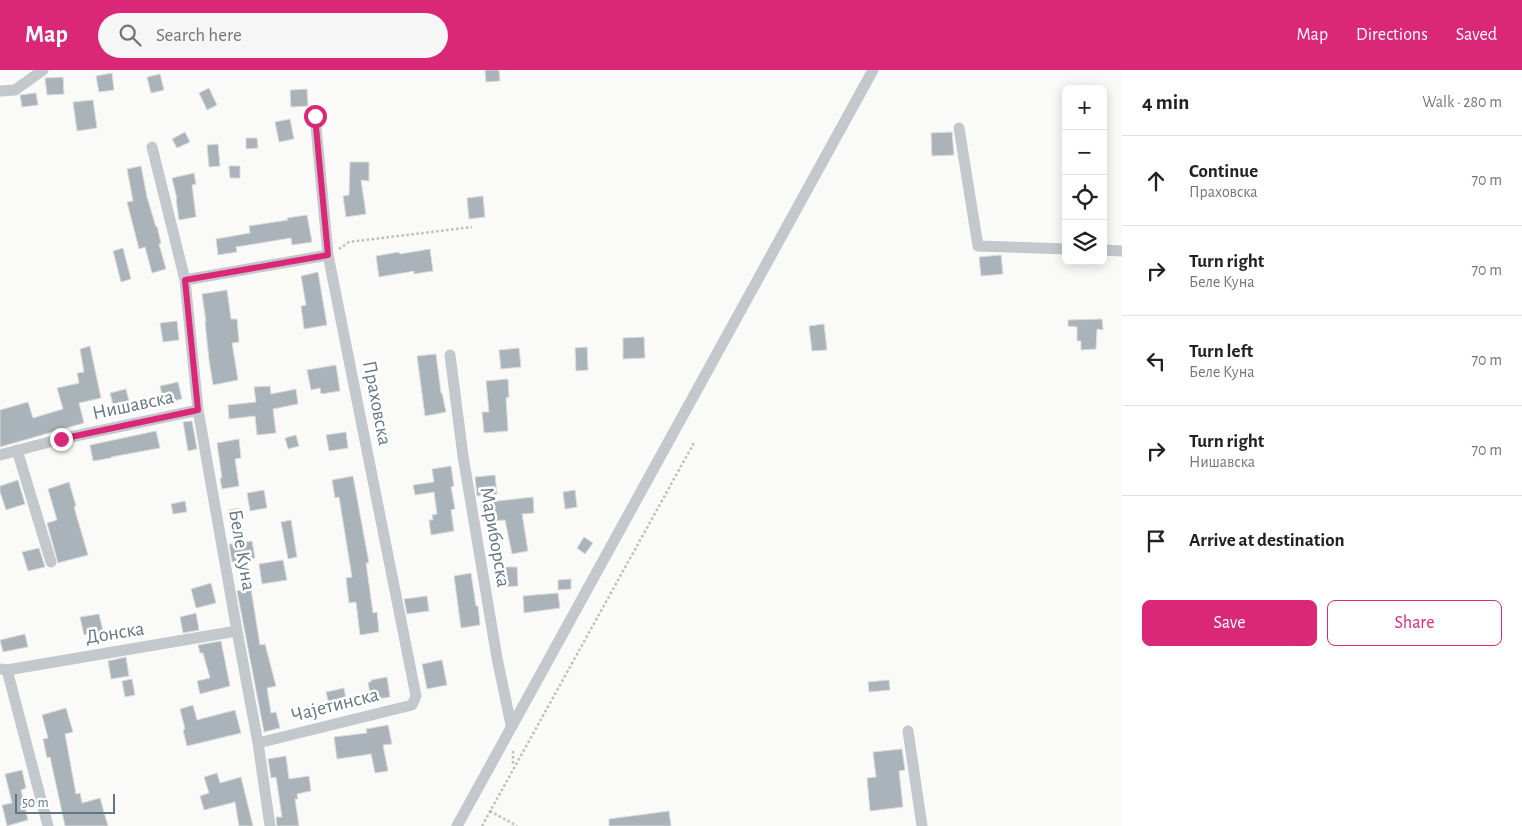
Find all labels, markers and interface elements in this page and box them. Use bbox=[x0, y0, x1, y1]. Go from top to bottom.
search box bbox=[98, 13, 448, 58]
icon: search bbox=[116, 21, 144, 49]
text: Map bbox=[25, 23, 68, 47]
text: Search here bbox=[156, 26, 242, 45]
text: Map bbox=[1297, 26, 1328, 44]
text: Directions bbox=[1356, 26, 1428, 44]
text: Saved bbox=[1456, 26, 1497, 44]
map controls bbox=[1062, 85, 1107, 265]
button: + bbox=[1062, 85, 1107, 130]
text: 4 min bbox=[1142, 92, 1189, 113]
text: Walk · 280 m bbox=[1422, 94, 1502, 110]
route start bbox=[304, 105, 327, 128]
button: − bbox=[1062, 130, 1107, 175]
text: Continue bbox=[1189, 162, 1258, 181]
icon: ahead bbox=[1142, 167, 1170, 195]
text: 70 m bbox=[1471, 172, 1502, 188]
button: locate bbox=[1062, 175, 1107, 220]
text: Праховска bbox=[1189, 184, 1258, 200]
button: layers bbox=[1062, 220, 1107, 265]
text: Turn right bbox=[1189, 252, 1264, 271]
icon: right bbox=[1142, 257, 1170, 285]
text: 70 m bbox=[1471, 262, 1502, 278]
text: Беле Куна bbox=[1189, 274, 1255, 290]
text: Turn left bbox=[1189, 342, 1253, 361]
icon: left bbox=[1142, 347, 1170, 375]
text: 70 m bbox=[1471, 352, 1502, 368]
street label: Праховска bbox=[359, 359, 395, 447]
text: Беле Куна bbox=[1189, 364, 1255, 380]
street label: Нишавска bbox=[91, 387, 175, 423]
route end bbox=[50, 428, 73, 451]
text: Turn right bbox=[1189, 432, 1264, 451]
icon: right bbox=[1142, 437, 1170, 465]
text: 70 m bbox=[1471, 442, 1502, 458]
text: Нишавска bbox=[1189, 454, 1255, 470]
street label: Мариборска bbox=[476, 485, 514, 589]
street label: Беле Куна bbox=[225, 508, 259, 592]
icon: arrive bbox=[1142, 527, 1170, 555]
text: Arrive at destination bbox=[1189, 531, 1345, 550]
button: Save bbox=[1142, 600, 1317, 646]
button: Share bbox=[1327, 600, 1502, 646]
street label: Донска bbox=[84, 619, 146, 647]
street label: Чајетинска bbox=[289, 684, 381, 726]
scale bar bbox=[15, 791, 115, 814]
text: 50 m bbox=[22, 796, 49, 810]

